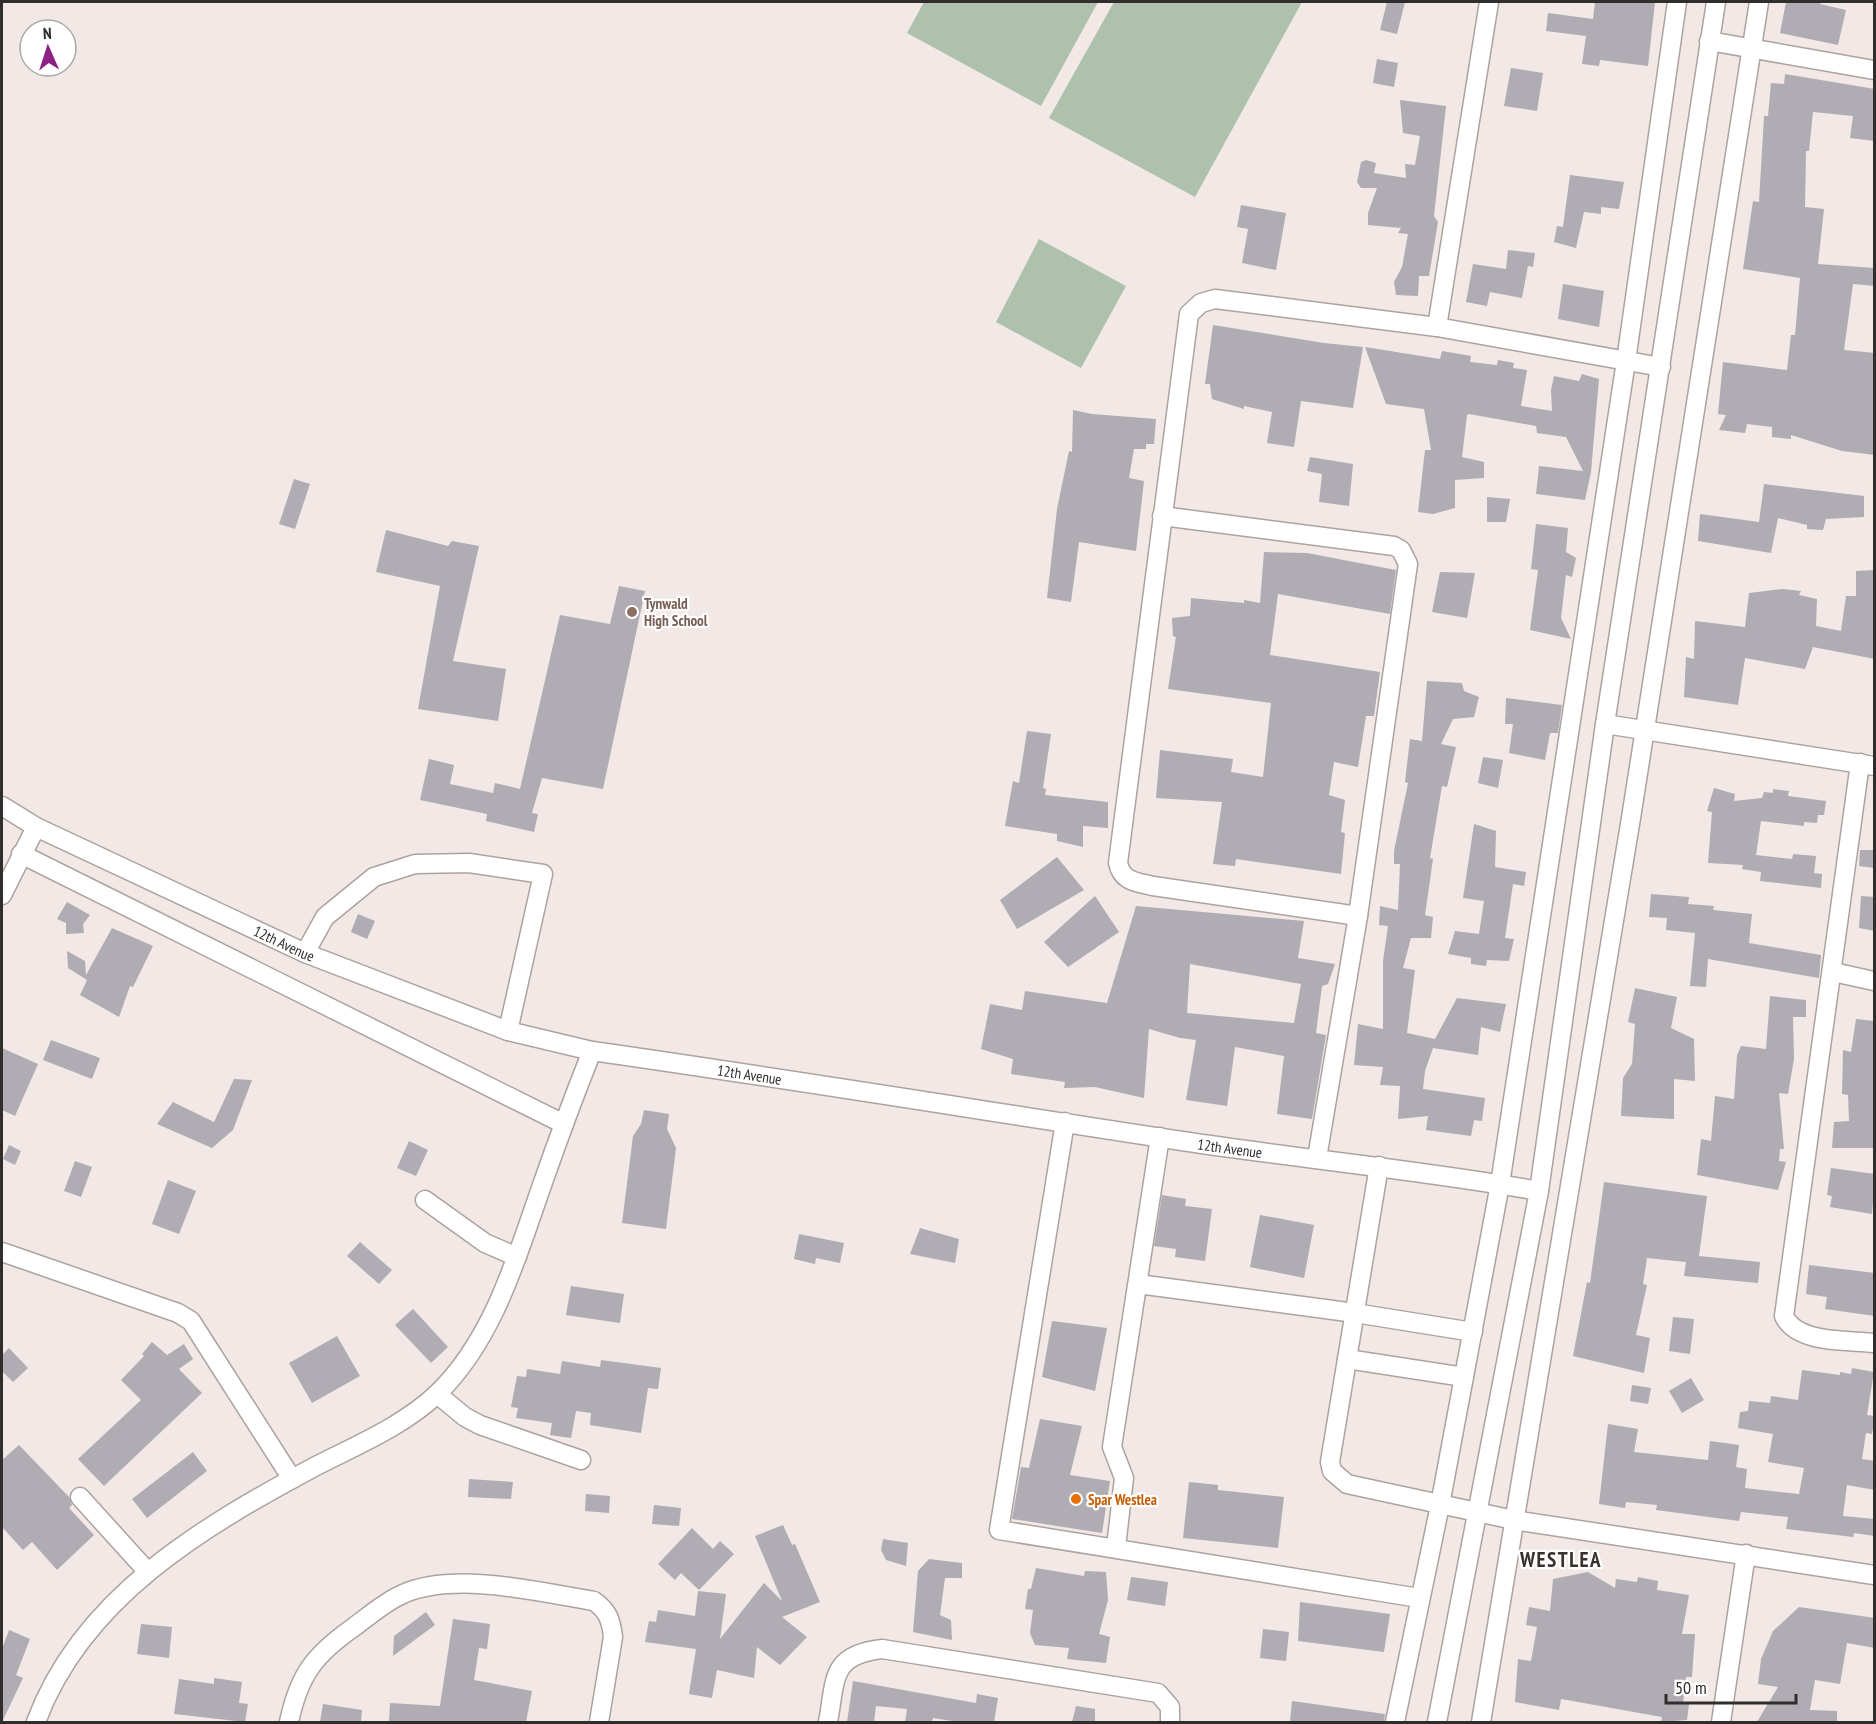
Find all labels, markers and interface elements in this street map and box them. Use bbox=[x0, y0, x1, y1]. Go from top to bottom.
north arrow bbox=[18, 18, 78, 78]
text: N bbox=[42, 23, 52, 43]
place label: Tynwald High School bbox=[644, 594, 708, 630]
marker: Tynwald High School bbox=[625, 605, 639, 619]
street label: 12th Avenue bbox=[251, 921, 317, 965]
street label: 12th Avenue bbox=[716, 1060, 783, 1088]
street label: 12th Avenue bbox=[1196, 1134, 1263, 1162]
place label: Spar Westlea bbox=[1088, 1490, 1157, 1509]
marker: Spar Westlea bbox=[1069, 1492, 1083, 1506]
district label: WESTLEA bbox=[1519, 1546, 1602, 1573]
scale bar bbox=[1666, 1667, 1796, 1705]
text: 50 m bbox=[1675, 1676, 1707, 1699]

